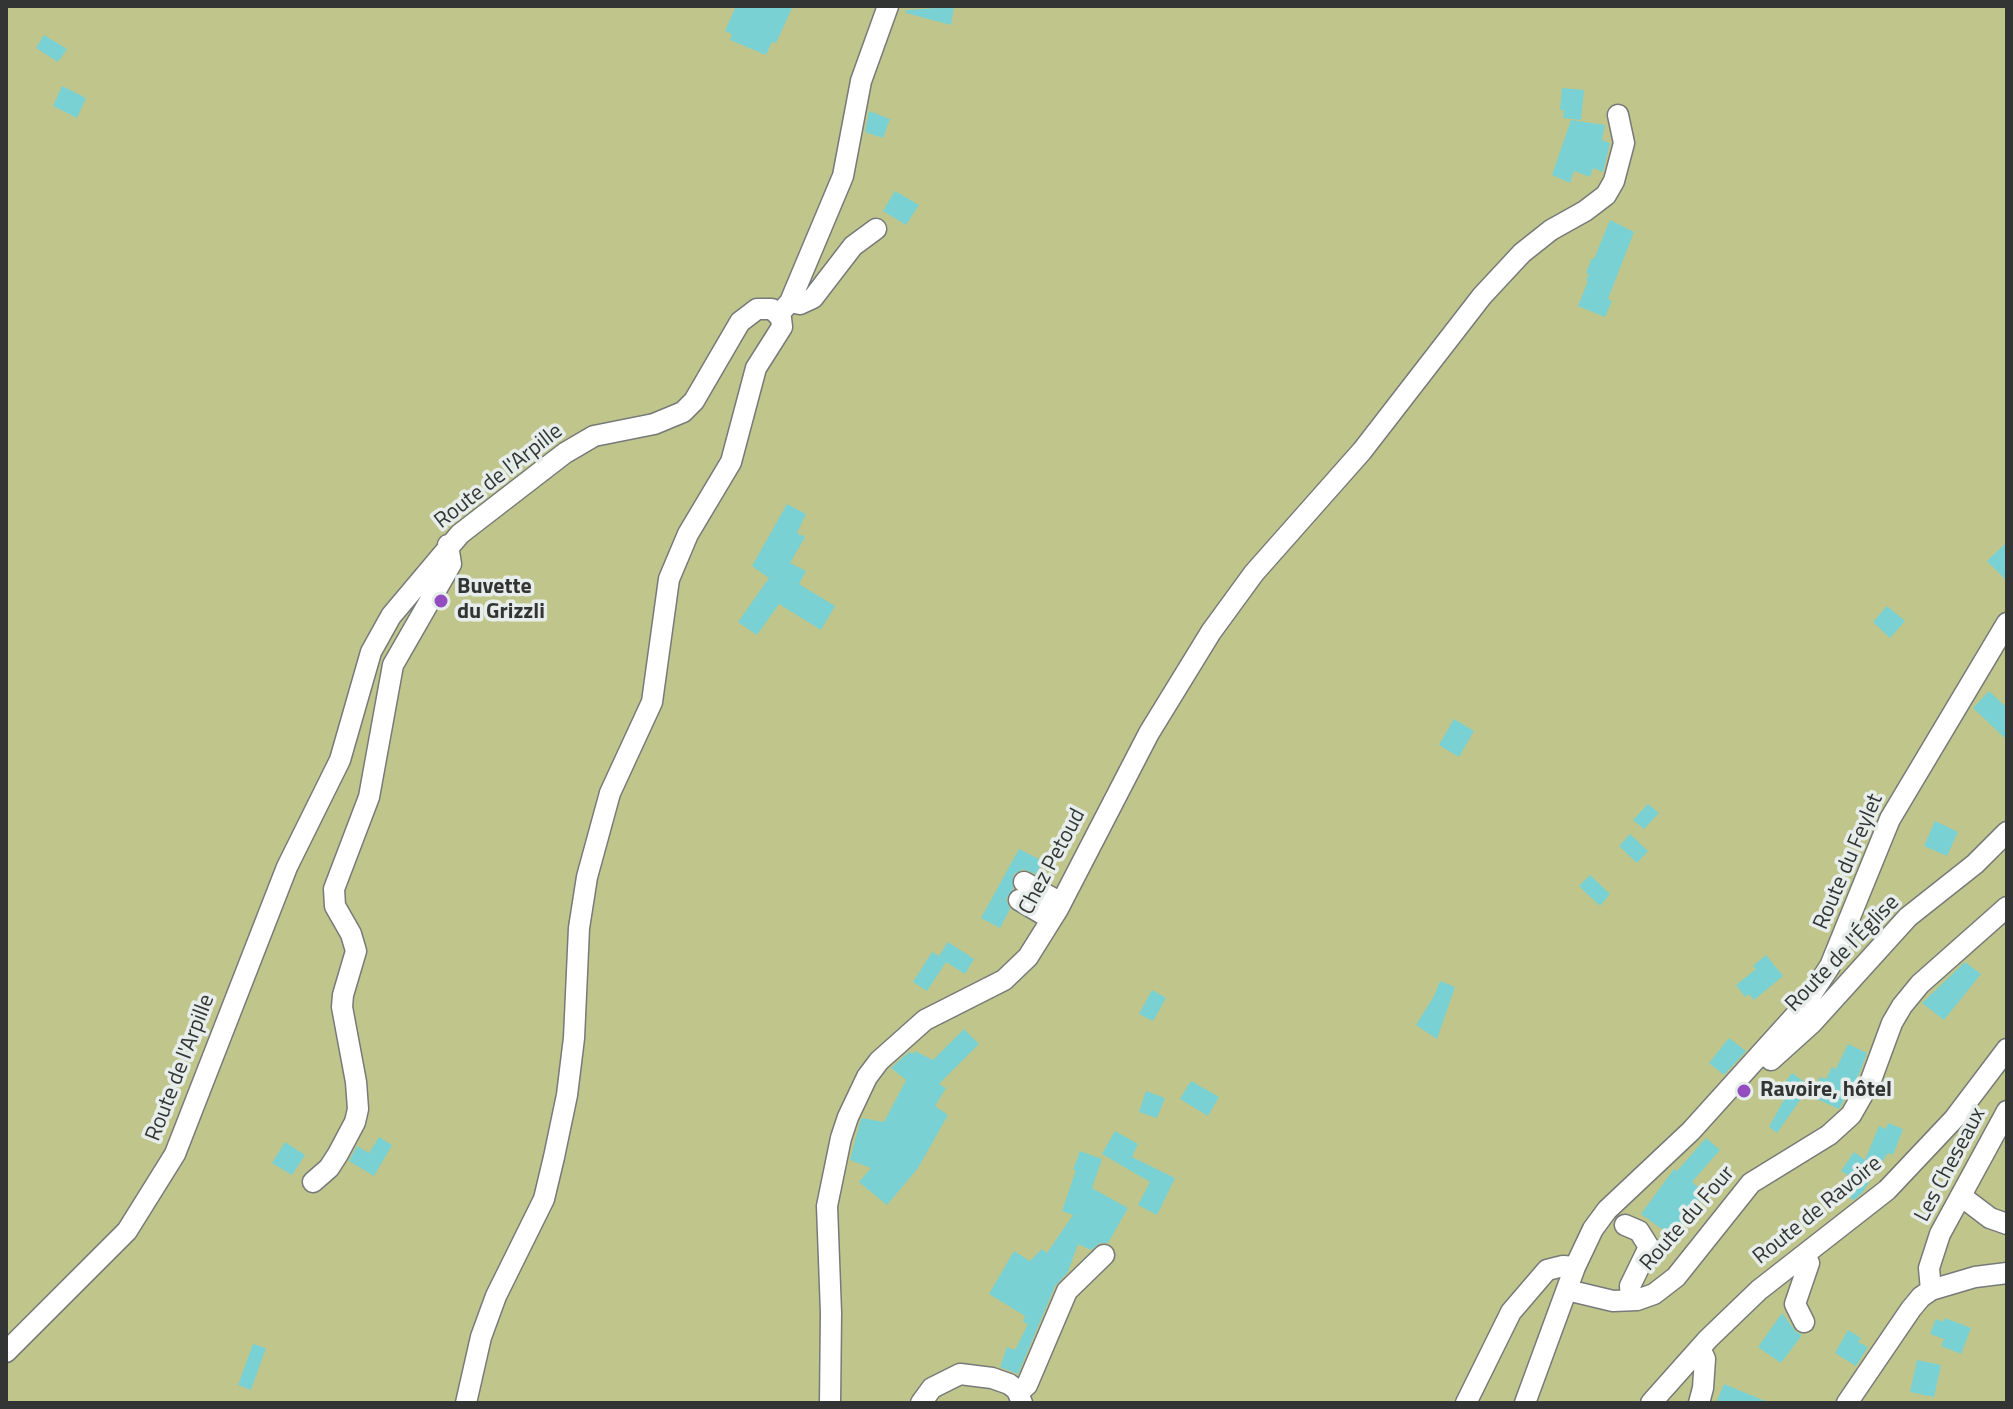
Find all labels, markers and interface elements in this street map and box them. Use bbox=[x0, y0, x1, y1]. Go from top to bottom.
street label: Route de l'Arpille bbox=[430, 419, 568, 535]
place label: Buvette du Grizzli bbox=[457, 575, 545, 626]
marker: Buvette du Grizzli bbox=[432, 592, 450, 610]
street label: Route du Feylet bbox=[1809, 790, 1889, 934]
street label: Chez Petoud bbox=[1014, 804, 1092, 920]
street label: Route de l'Église bbox=[1781, 890, 1905, 1018]
street label: Route de l'Arpille bbox=[141, 991, 221, 1145]
place label: Ravoire, hôtel bbox=[1760, 1078, 1892, 1104]
marker: Ravoire, hôtel bbox=[1735, 1082, 1753, 1100]
street label: Les Cheseaux bbox=[1910, 1103, 1992, 1227]
street label: Route de Ravoire bbox=[1748, 1151, 1888, 1271]
street label: Route du Four bbox=[1635, 1161, 1741, 1277]

